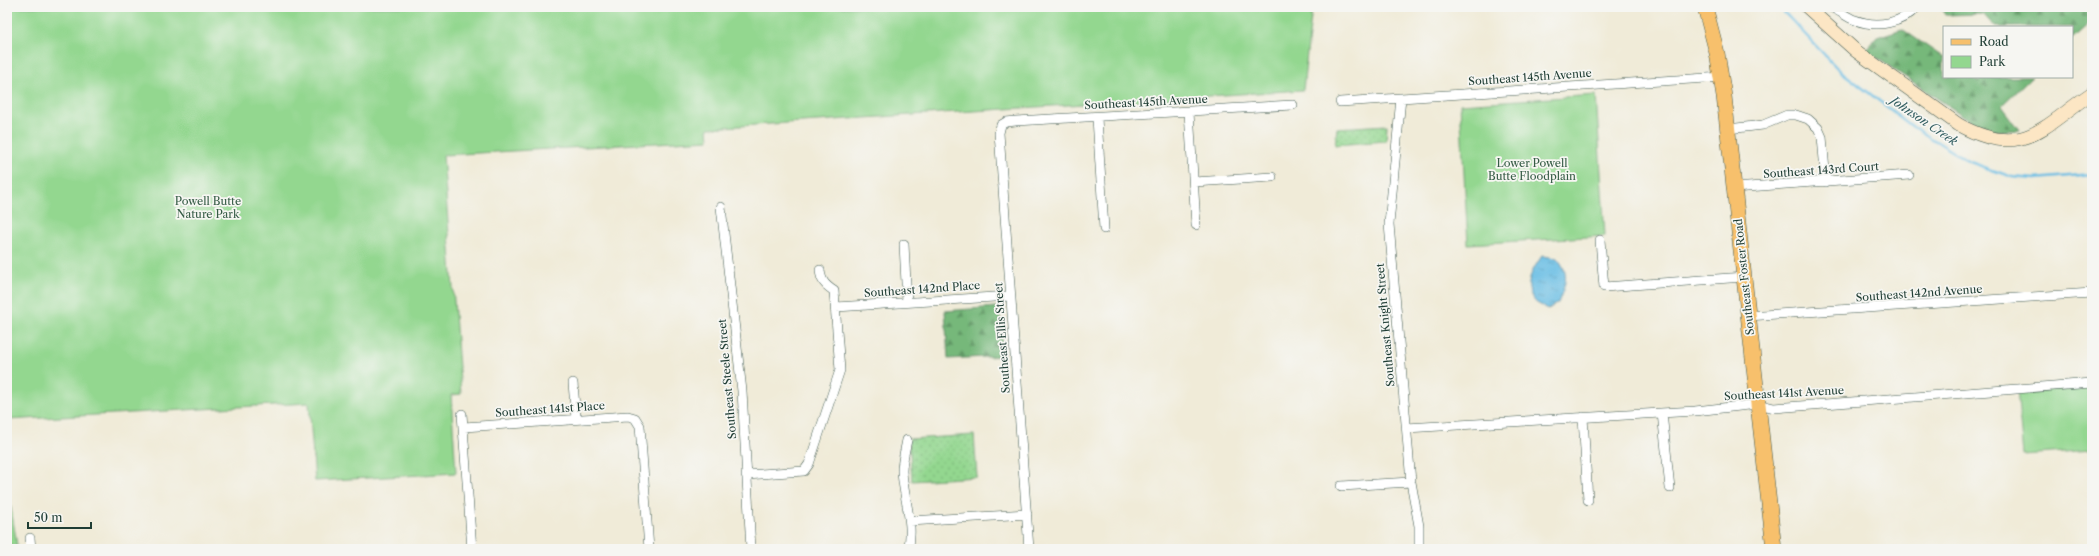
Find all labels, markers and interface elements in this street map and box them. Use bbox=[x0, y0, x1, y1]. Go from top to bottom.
legend bbox=[1943, 26, 2073, 78]
text: Road bbox=[1979, 34, 2009, 49]
text: Park bbox=[1979, 54, 2006, 69]
street label: Southeast 145th Avenue bbox=[1468, 66, 1592, 88]
water label: Johnson Creek bbox=[1885, 90, 1961, 149]
street label: Southeast 145th Avenue bbox=[1084, 92, 1208, 112]
park label: Lower Powell Butte Floodplain bbox=[1488, 156, 1576, 183]
street label: Southeast 143rd Court bbox=[1763, 159, 1879, 181]
park label: Powell Butte Nature Park bbox=[175, 194, 241, 221]
street label: Southeast Foster Road bbox=[1731, 218, 1757, 336]
street label: Southeast Knight Street bbox=[1373, 263, 1397, 387]
street label: Southeast 142nd Place bbox=[863, 278, 981, 300]
street label: Southeast Ellis Street bbox=[991, 282, 1013, 394]
street label: Southeast 142nd Avenue bbox=[1855, 282, 1983, 304]
street label: Southeast Steele Street bbox=[715, 318, 739, 440]
street label: Southeast 141st Avenue bbox=[1724, 383, 1844, 403]
street label: Southeast 141st Place bbox=[495, 398, 605, 420]
scale bar bbox=[28, 504, 91, 530]
text: 50 m bbox=[34, 510, 63, 525]

